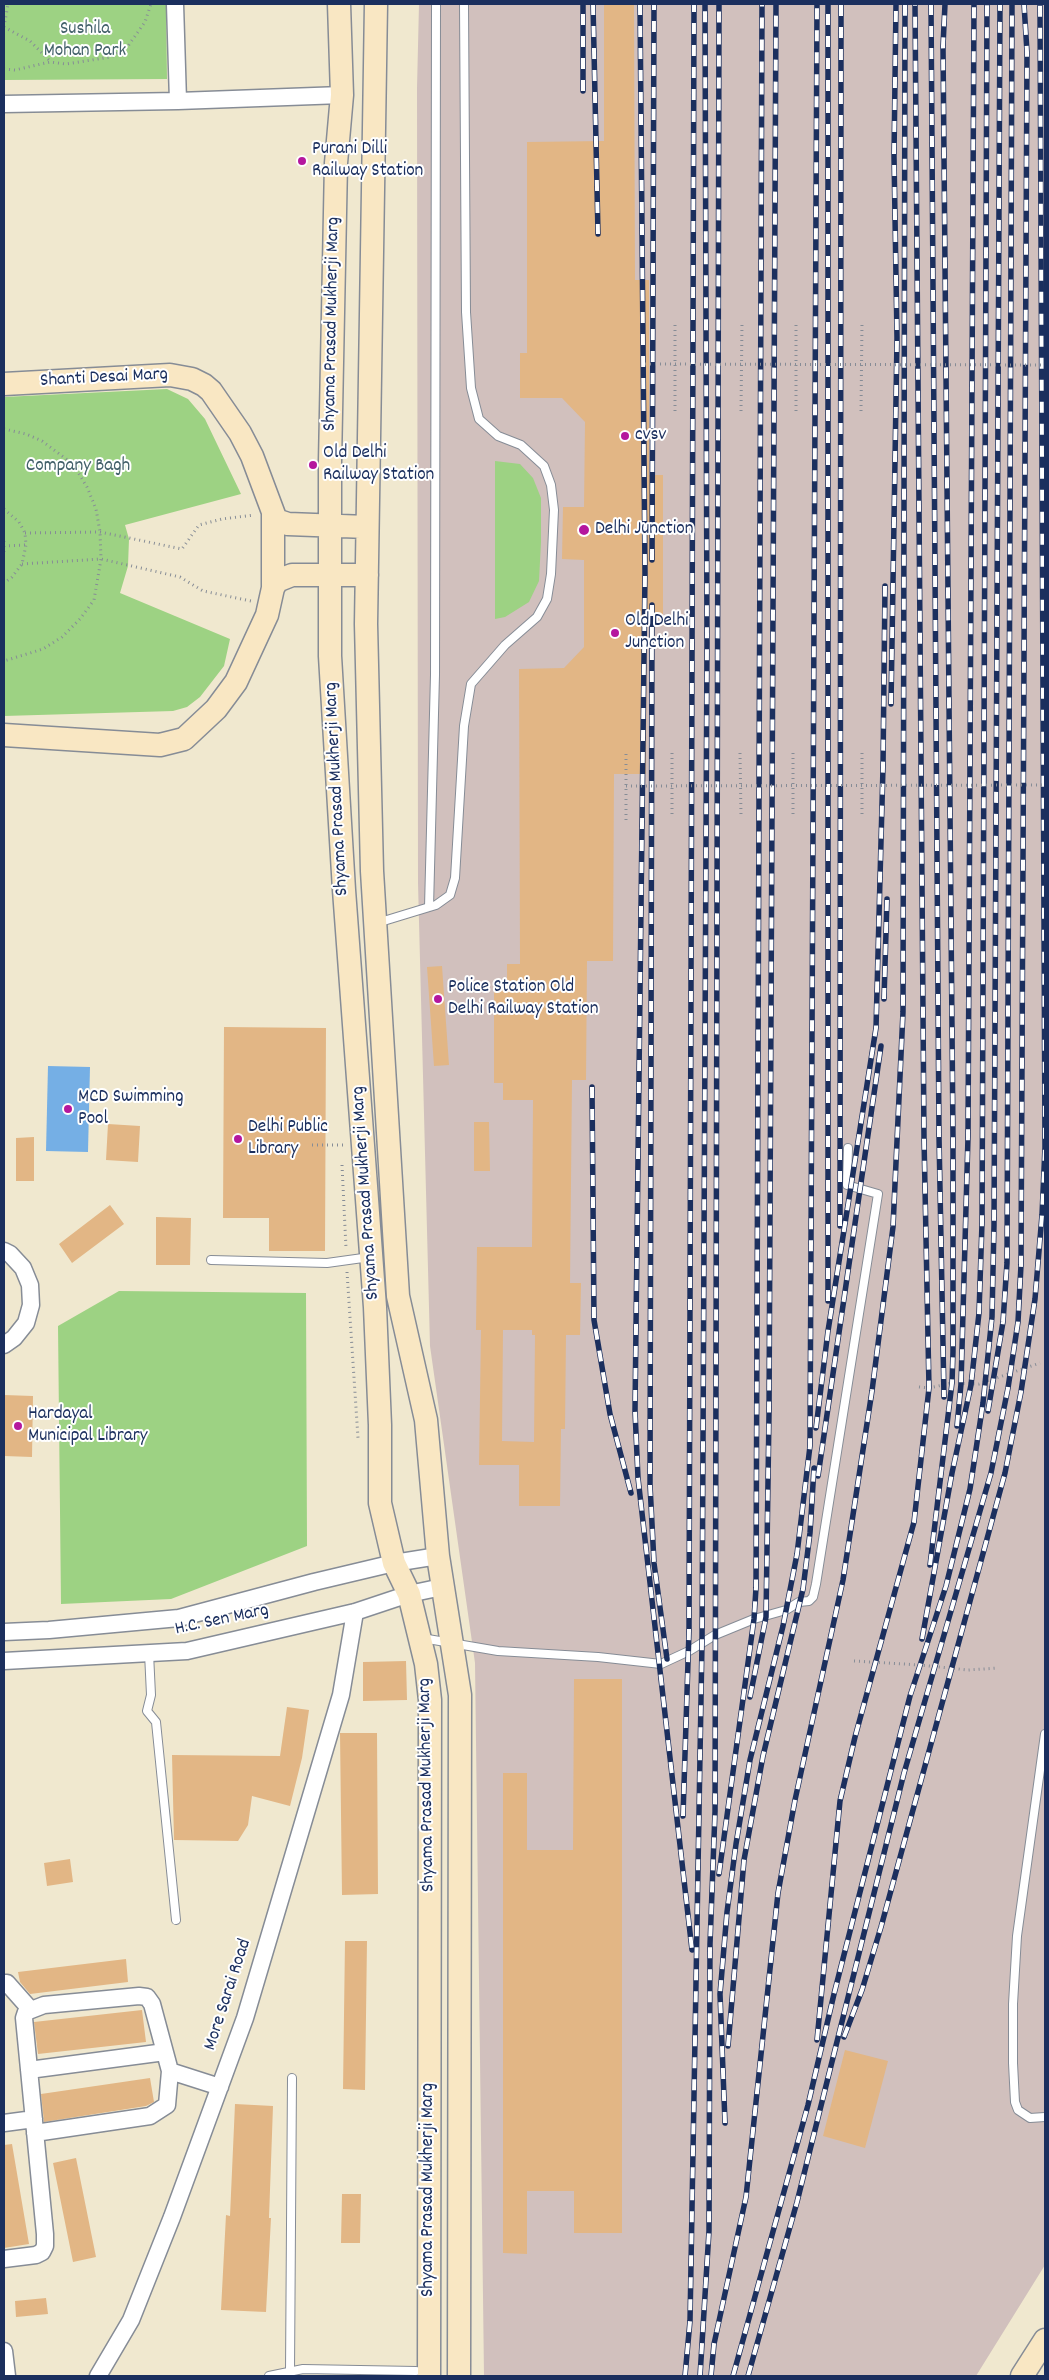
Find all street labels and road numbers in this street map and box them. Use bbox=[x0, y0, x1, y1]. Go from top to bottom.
street label: Shyama Prasad Mukherji Marg bbox=[320, 217, 346, 431]
street label: Shanti Desai Marg bbox=[40, 364, 168, 394]
street label: Shyama Prasad Mukherji Marg bbox=[321, 681, 355, 897]
street label: Shyama Prasad Mukherji Marg bbox=[348, 1085, 386, 1301]
street label: H.C. Sen Marg bbox=[173, 1600, 271, 1642]
street label: Shyama Prasad Mukherji Marg bbox=[415, 1678, 441, 1892]
street label: More Sarai Road bbox=[200, 1936, 258, 2054]
street label: Shyama Prasad Mukherji Marg bbox=[418, 2083, 440, 2297]

